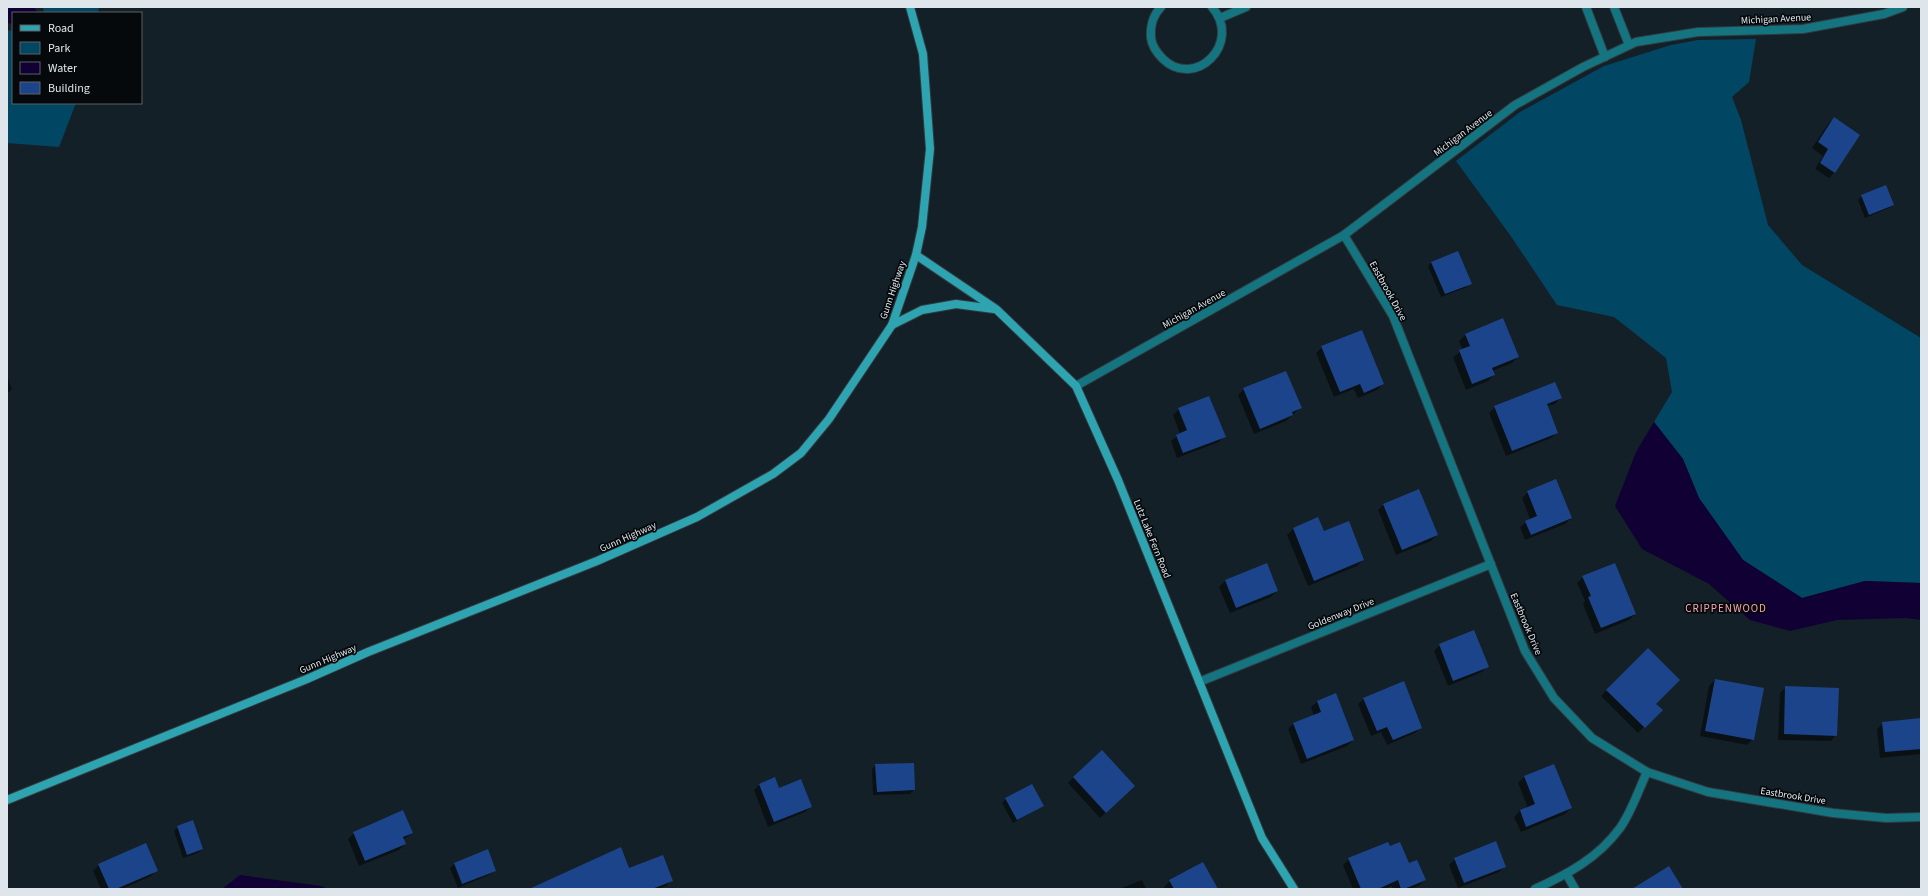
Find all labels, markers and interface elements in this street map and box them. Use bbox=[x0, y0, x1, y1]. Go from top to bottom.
street label: Michigan Avenue bbox=[1740, 10, 1812, 28]
legend bbox=[12, 12, 142, 104]
text: Road bbox=[48, 20, 74, 37]
text: Park bbox=[48, 40, 70, 57]
text: Water bbox=[48, 60, 78, 77]
text: Building bbox=[48, 80, 90, 97]
street label: Michigan Avenue bbox=[1431, 106, 1495, 160]
street label: Gunn Highway bbox=[876, 259, 910, 321]
street label: Eastbrook Drive bbox=[1366, 259, 1410, 323]
street label: Michigan Avenue bbox=[1160, 286, 1228, 332]
street label: Lutz Lake Fern Road bbox=[1130, 498, 1174, 580]
street label: Gunn Highway bbox=[597, 518, 659, 556]
street label: Eastbrook Drive bbox=[1507, 591, 1545, 657]
street label: Goldenway Drive bbox=[1306, 594, 1376, 634]
district label: CRIPPENWOOD bbox=[1685, 601, 1767, 616]
street label: Gunn Highway bbox=[297, 641, 359, 677]
street label: Eastbrook Drive bbox=[1759, 784, 1827, 808]

